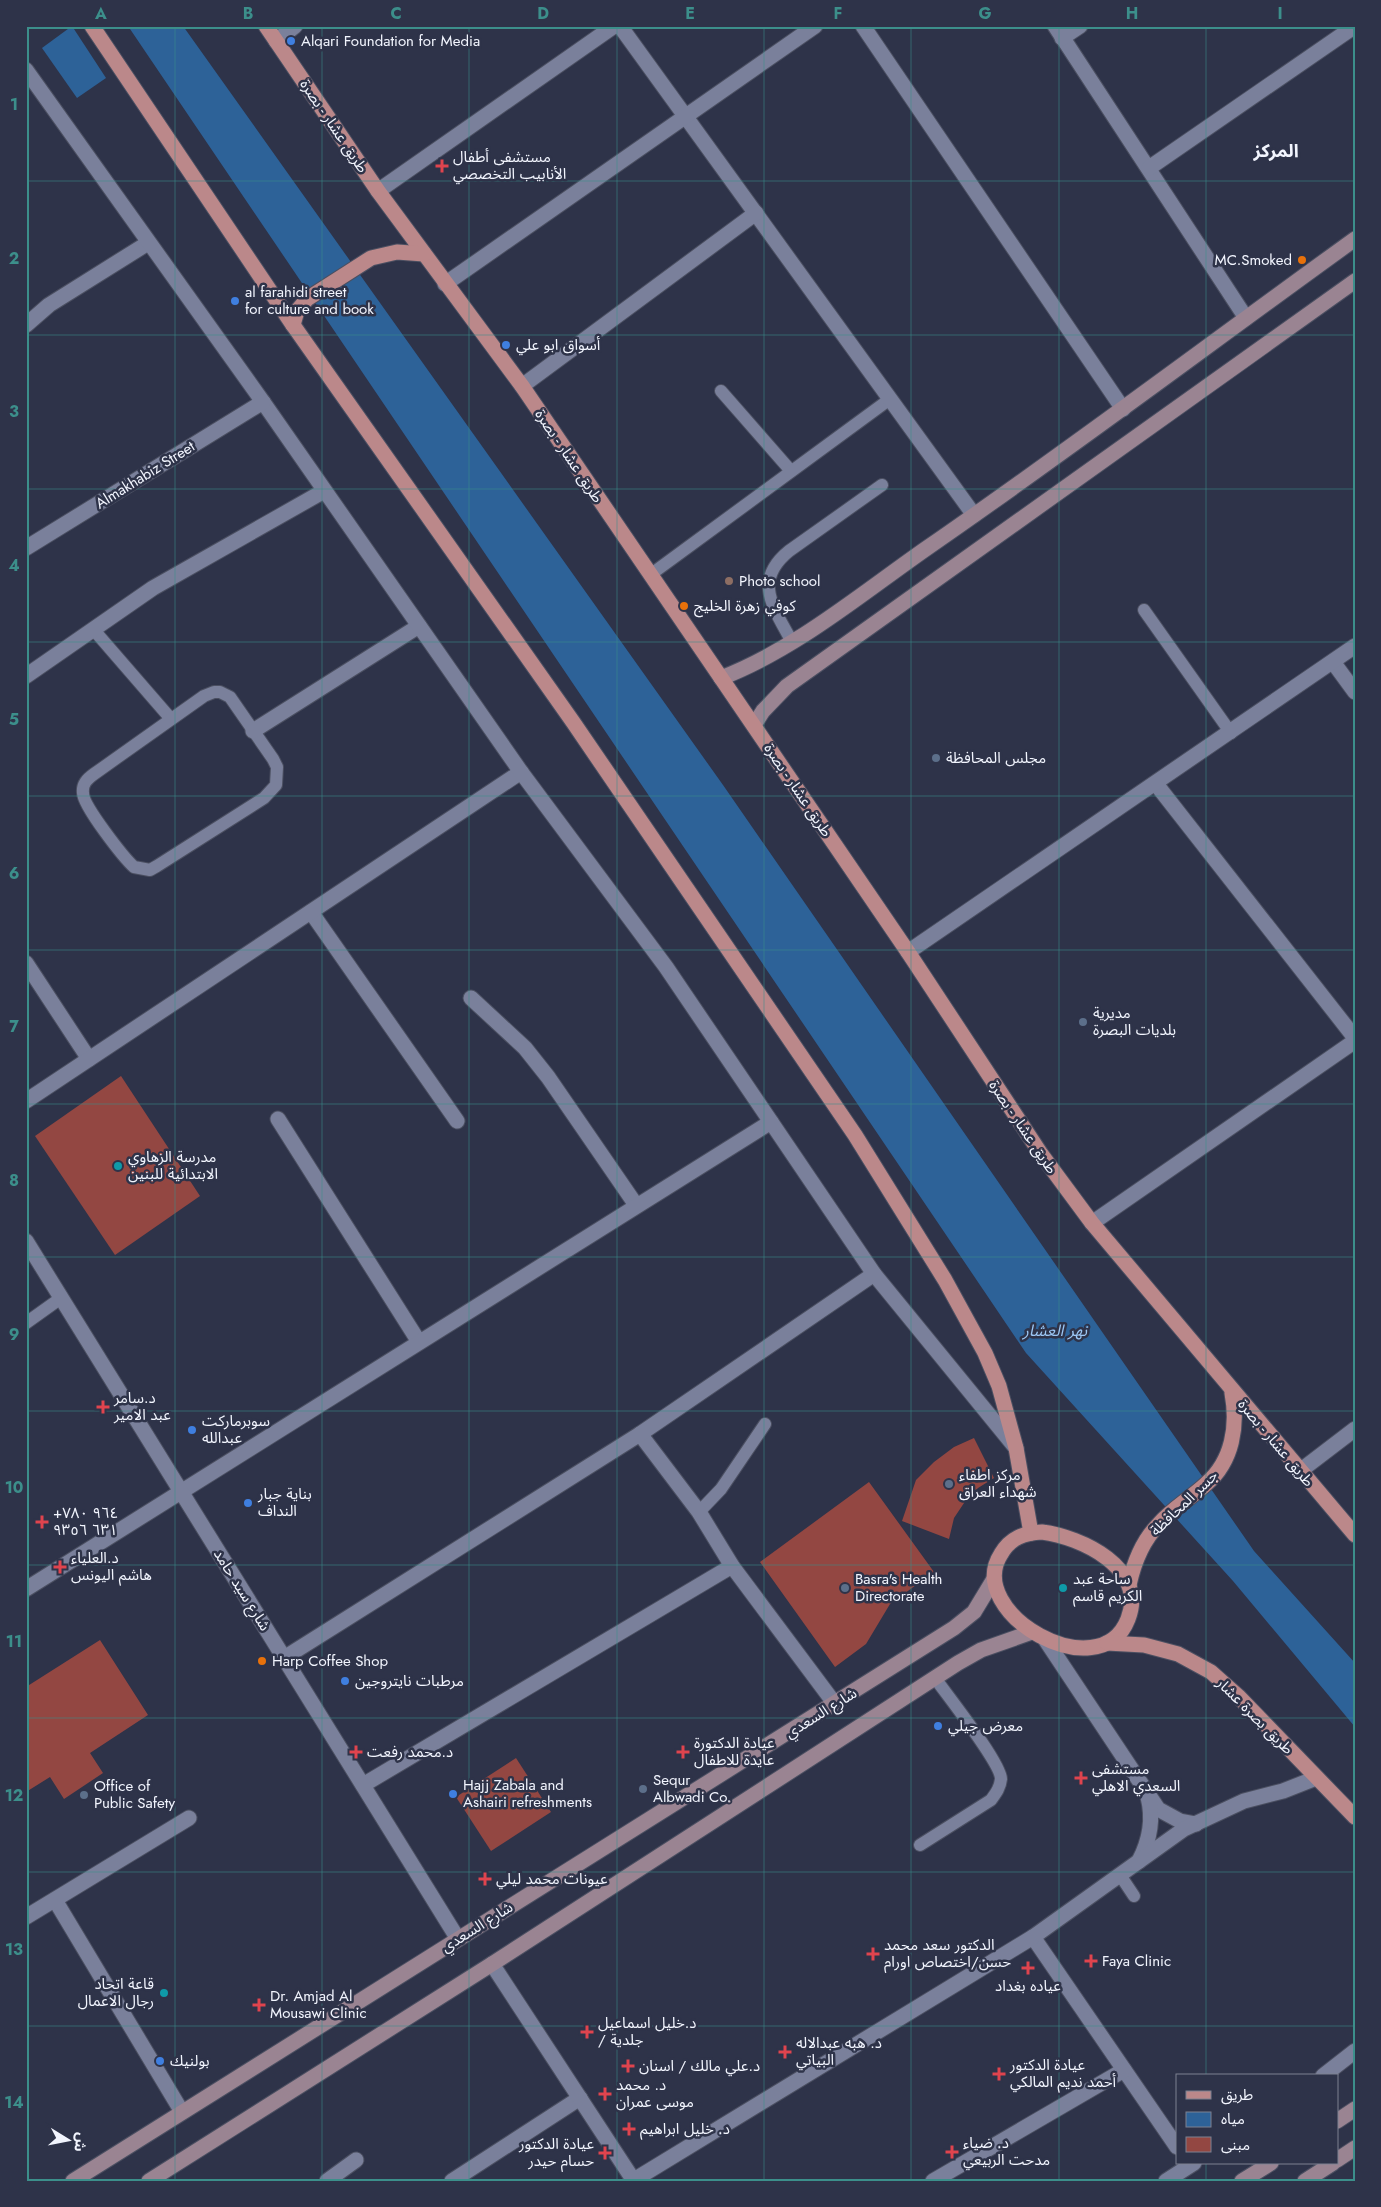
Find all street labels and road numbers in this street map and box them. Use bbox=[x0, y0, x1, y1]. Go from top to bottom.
street label: طريق عشار - بصرة bbox=[294, 75, 374, 177]
street label: طريق عشار - بصرة bbox=[529, 405, 609, 507]
street label: Almakhabiz Street bbox=[91, 435, 199, 514]
street label: طريق عشار - بصرة bbox=[758, 739, 838, 841]
street label: طريق عشار - بصرة bbox=[983, 1076, 1063, 1178]
street label: طريق عشار - بصرة bbox=[1233, 1394, 1319, 1492]
street label: جسر المحافظة bbox=[1145, 1465, 1223, 1541]
street label: شارع سيد حامد bbox=[207, 1545, 276, 1636]
street label: طريق بصرة عشار bbox=[1211, 1672, 1299, 1760]
street label: شارع السعدي bbox=[781, 1682, 862, 1745]
street label: شارع السعدي bbox=[437, 1896, 518, 1959]

